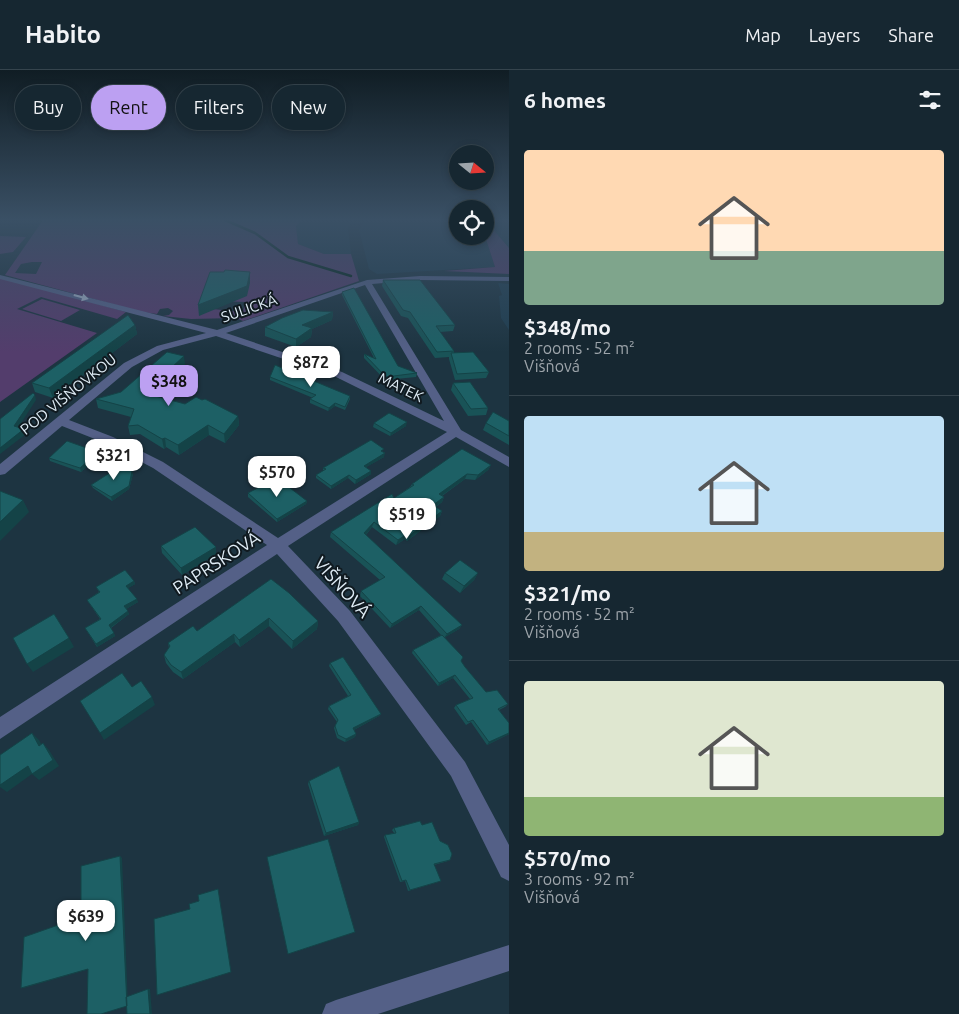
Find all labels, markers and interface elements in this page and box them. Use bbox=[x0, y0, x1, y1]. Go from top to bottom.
text: Habito bbox=[25, 21, 101, 48]
text: Map bbox=[745, 25, 781, 45]
text: Layers bbox=[809, 25, 860, 45]
text: Share bbox=[888, 25, 934, 45]
chip: Buy bbox=[15, 85, 81, 130]
chip: Rent bbox=[91, 85, 166, 130]
chip: Filters bbox=[176, 85, 262, 130]
chip: New bbox=[272, 85, 345, 130]
icon: filters bbox=[916, 86, 944, 114]
text: 6 homes bbox=[524, 88, 606, 112]
north arrow bbox=[449, 145, 494, 190]
map controls bbox=[449, 145, 494, 245]
icon: home bbox=[689, 183, 779, 273]
button: locate bbox=[449, 200, 494, 245]
street label: SULICKÁ bbox=[219, 290, 279, 326]
one-way arrow bbox=[74, 293, 89, 301]
text: $348/mo bbox=[524, 315, 611, 339]
text: 2 rooms · 52 m² bbox=[524, 339, 635, 357]
pin: $872 bbox=[281, 346, 341, 388]
street label: POD VIŠŇOVKOU bbox=[17, 350, 119, 438]
text: $872 bbox=[293, 353, 329, 371]
text: Višňová bbox=[524, 357, 580, 375]
pin: $348 bbox=[139, 364, 199, 407]
street label: MATEK bbox=[376, 369, 426, 405]
text: $348 bbox=[151, 372, 187, 390]
pin: $321 bbox=[84, 438, 144, 481]
text: $321 bbox=[96, 446, 132, 464]
icon: home bbox=[689, 448, 779, 538]
pin: $570 bbox=[247, 456, 307, 498]
text: $570 bbox=[259, 463, 295, 481]
pin: $519 bbox=[377, 498, 437, 540]
text: $519 bbox=[389, 505, 425, 523]
street label: PAPRSKOVÁ bbox=[168, 526, 263, 597]
street label: VIŠŇOVÁ bbox=[311, 552, 376, 622]
text: $321/mo bbox=[524, 581, 611, 605]
text: 2 rooms · 52 m² bbox=[524, 605, 635, 623]
text: Višňová bbox=[524, 623, 580, 641]
icon: home bbox=[689, 713, 779, 803]
text: $570/mo bbox=[524, 846, 611, 870]
text: 3 rooms · 92 m² bbox=[524, 870, 635, 888]
text: Višňová bbox=[524, 888, 580, 906]
pin: $639 bbox=[56, 900, 116, 942]
text: $639 bbox=[68, 907, 104, 925]

